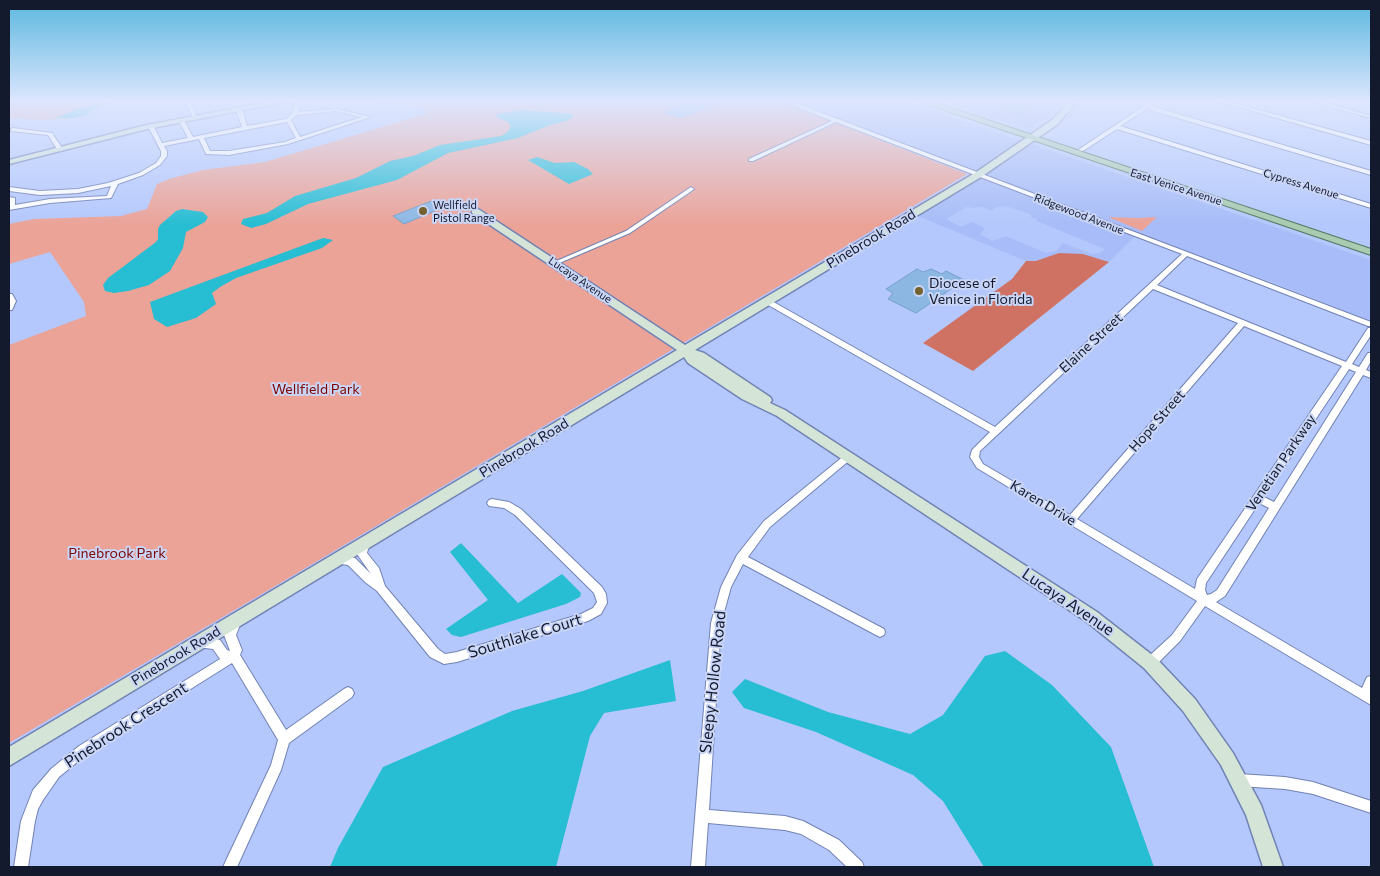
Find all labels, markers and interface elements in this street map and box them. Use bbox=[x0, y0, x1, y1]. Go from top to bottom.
street label: East Venice Avenue bbox=[1128, 166, 1224, 208]
street label: Cypress Avenue bbox=[1262, 166, 1340, 202]
street label: Ridgewood Avenue bbox=[1032, 191, 1126, 237]
place label: Wellfield Pistol Range bbox=[433, 198, 495, 224]
marker: Wellfield Pistol Range bbox=[417, 205, 429, 217]
street label: Pinebrook Road bbox=[823, 206, 919, 272]
street label: Lucaya Avenue bbox=[546, 254, 614, 306]
place label: Diocese of Venice in Florida bbox=[929, 275, 1032, 308]
marker: Diocese of Venice in Florida bbox=[913, 285, 925, 297]
street label: Elaine Street bbox=[1056, 309, 1126, 377]
park label: Wellfield Park bbox=[272, 381, 360, 397]
street label: Hope Street bbox=[1125, 387, 1189, 455]
street label: Venetian Parkway bbox=[1242, 411, 1320, 515]
street label: Pinebrook Road bbox=[476, 415, 572, 481]
street label: Karen Drive bbox=[1007, 477, 1079, 529]
park label: Pinebrook Park bbox=[68, 545, 166, 561]
street label: Lucaya Avenue bbox=[1018, 564, 1118, 640]
street label: Southlake Court bbox=[466, 610, 584, 662]
street label: Sleepy Hollow Road bbox=[696, 610, 730, 754]
street label: Pinebrook Road bbox=[128, 623, 224, 689]
street label: Pinebrook Crescent bbox=[61, 678, 191, 772]

